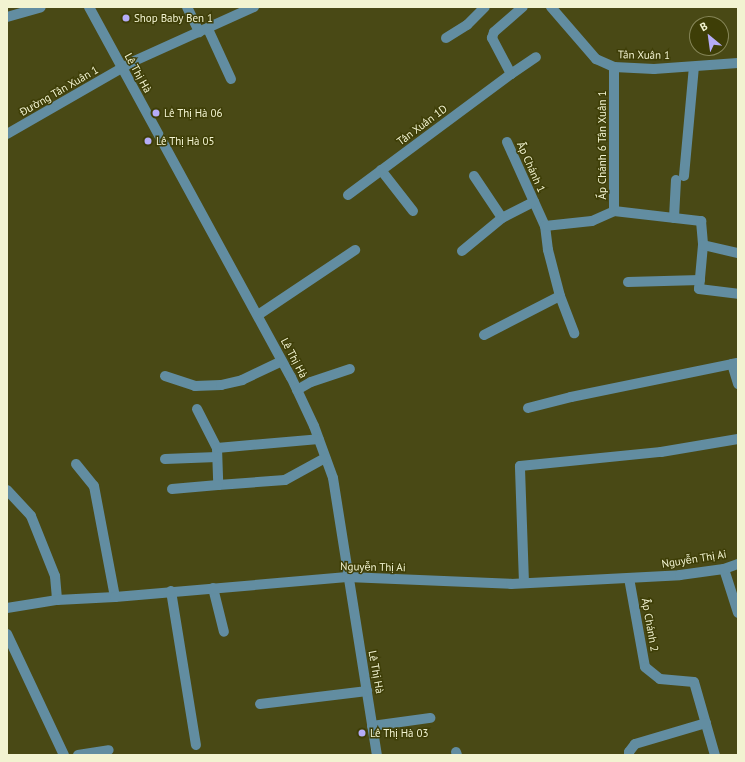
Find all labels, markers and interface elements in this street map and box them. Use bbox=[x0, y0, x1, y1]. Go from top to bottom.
place label: Shop Baby Ben 1 bbox=[134, 11, 213, 25]
marker: Shop Baby Ben 1 bbox=[121, 13, 131, 23]
north arrow bbox=[689, 16, 729, 56]
text: B bbox=[697, 19, 710, 34]
street label: Tân Xuân 1 bbox=[618, 48, 670, 62]
street label: Lê Thị Hà bbox=[122, 51, 154, 95]
street label: Đường Tân Xuân 1 bbox=[17, 63, 101, 119]
street label: Ấp Chánh 6 Tân Xuân 1 bbox=[595, 90, 609, 200]
street label: Tân Xuân 1D bbox=[394, 102, 450, 148]
place label: Lê Thị Hà 06 bbox=[164, 106, 223, 120]
marker: Lê Thị Hà 06 bbox=[151, 108, 161, 118]
place label: Lê Thị Hà 05 bbox=[156, 134, 215, 148]
marker: Lê Thị Hà 05 bbox=[143, 136, 153, 146]
street label: Ấp Chánh 1 bbox=[514, 140, 548, 194]
street label: Lê Thị Hà bbox=[278, 336, 310, 380]
street label: Nguyễn Thị Ai bbox=[660, 547, 728, 571]
street label: Nguyễn Thị Ai bbox=[340, 560, 406, 574]
street label: Ấp Chánh 2 bbox=[639, 597, 661, 653]
street label: Lê Thị Hà bbox=[366, 649, 386, 695]
place label: Lê Thị Hà 03 bbox=[370, 726, 429, 740]
marker: Lê Thị Hà 03 bbox=[357, 728, 367, 738]

